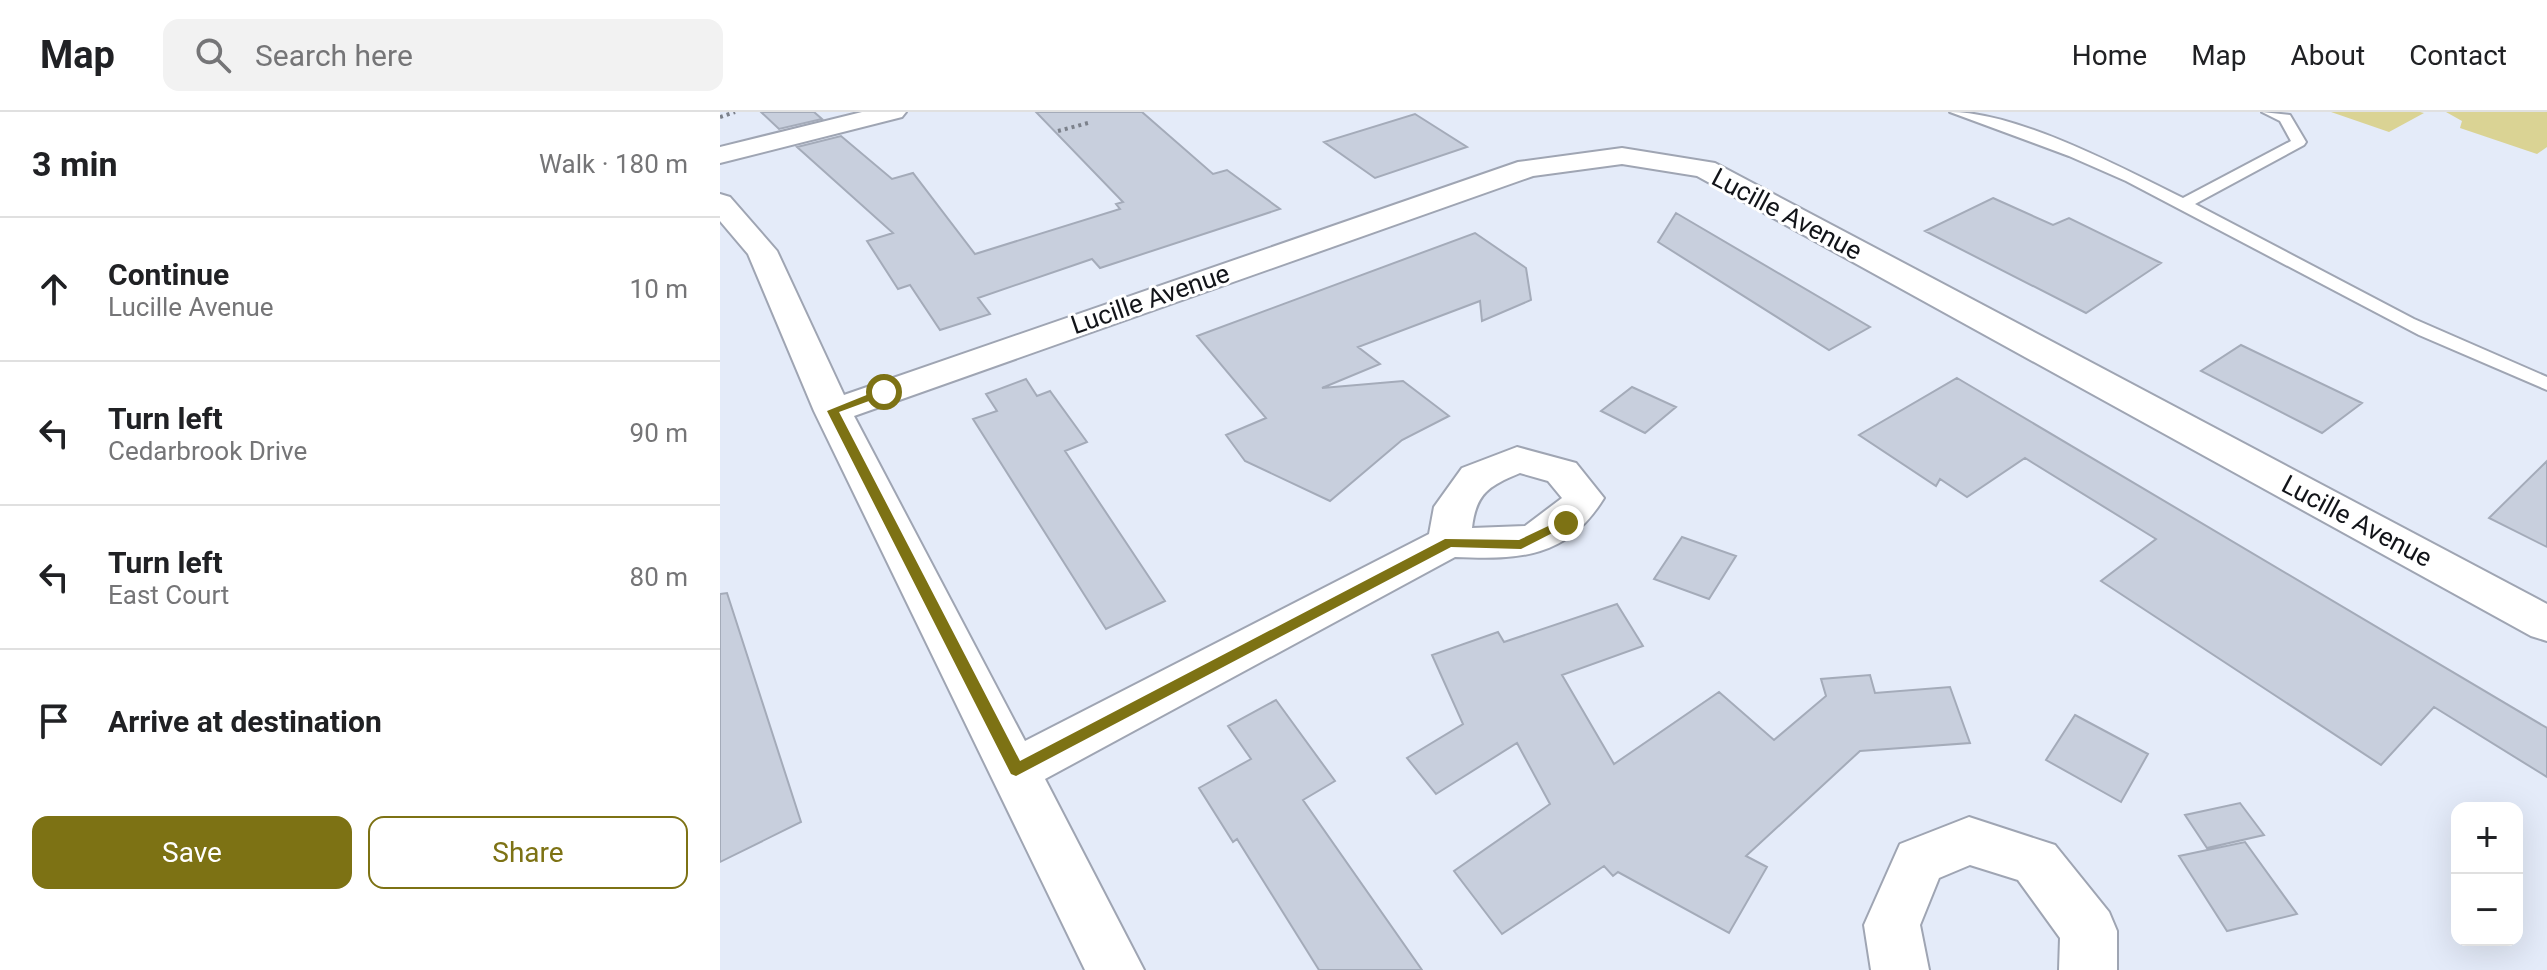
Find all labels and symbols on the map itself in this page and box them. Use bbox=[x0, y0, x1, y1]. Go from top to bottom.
street label: Lucille Avenue bbox=[1707, 162, 1867, 266]
street label: Lucille Avenue bbox=[1067, 258, 1233, 340]
route start bbox=[866, 374, 902, 410]
street label: Lucille Avenue bbox=[2277, 469, 2437, 573]
route end bbox=[1548, 505, 1584, 541]

